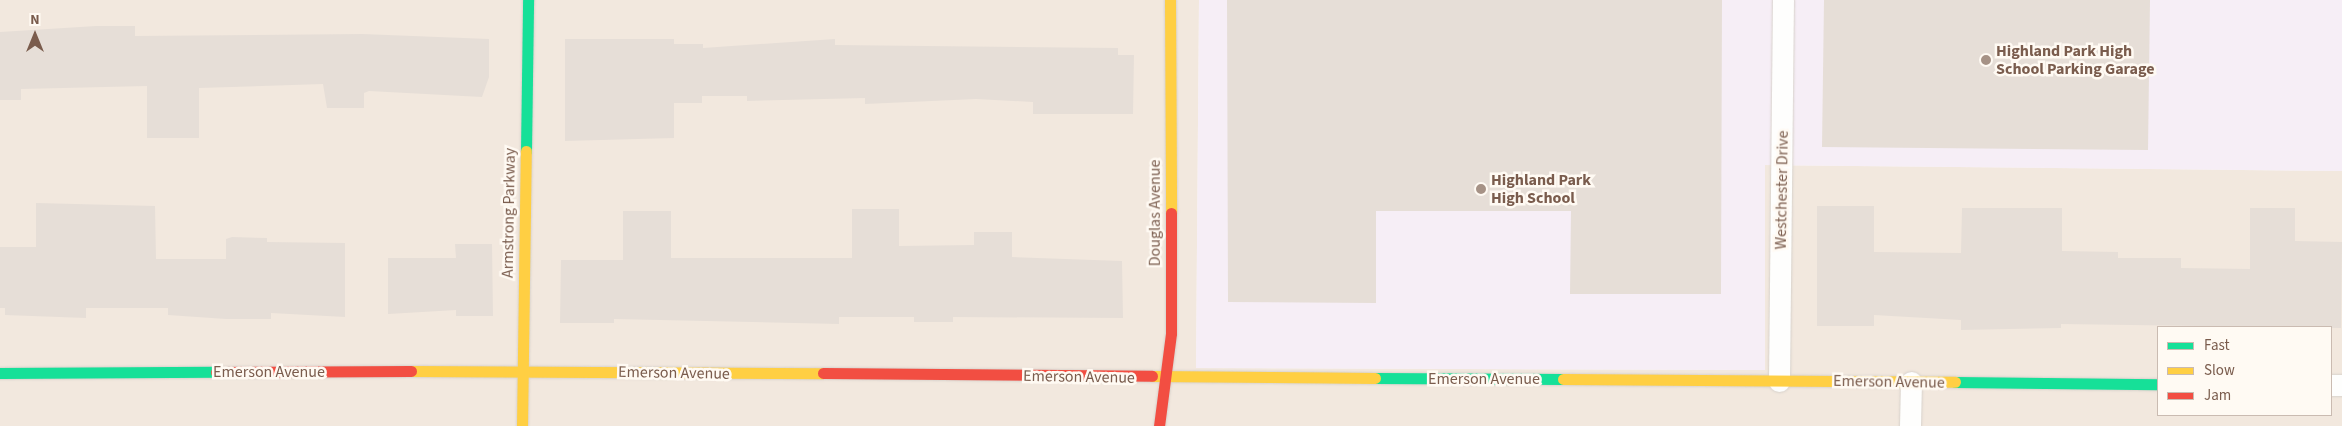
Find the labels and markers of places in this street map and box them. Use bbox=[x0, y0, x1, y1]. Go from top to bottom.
place label: Highland Park High School Parking Garage bbox=[1996, 41, 2154, 79]
marker: Highland Park High School Parking Garage bbox=[1980, 54, 1992, 66]
place label: Highland Park High School bbox=[1491, 170, 1591, 208]
marker: Highland Park High School bbox=[1475, 183, 1487, 195]

